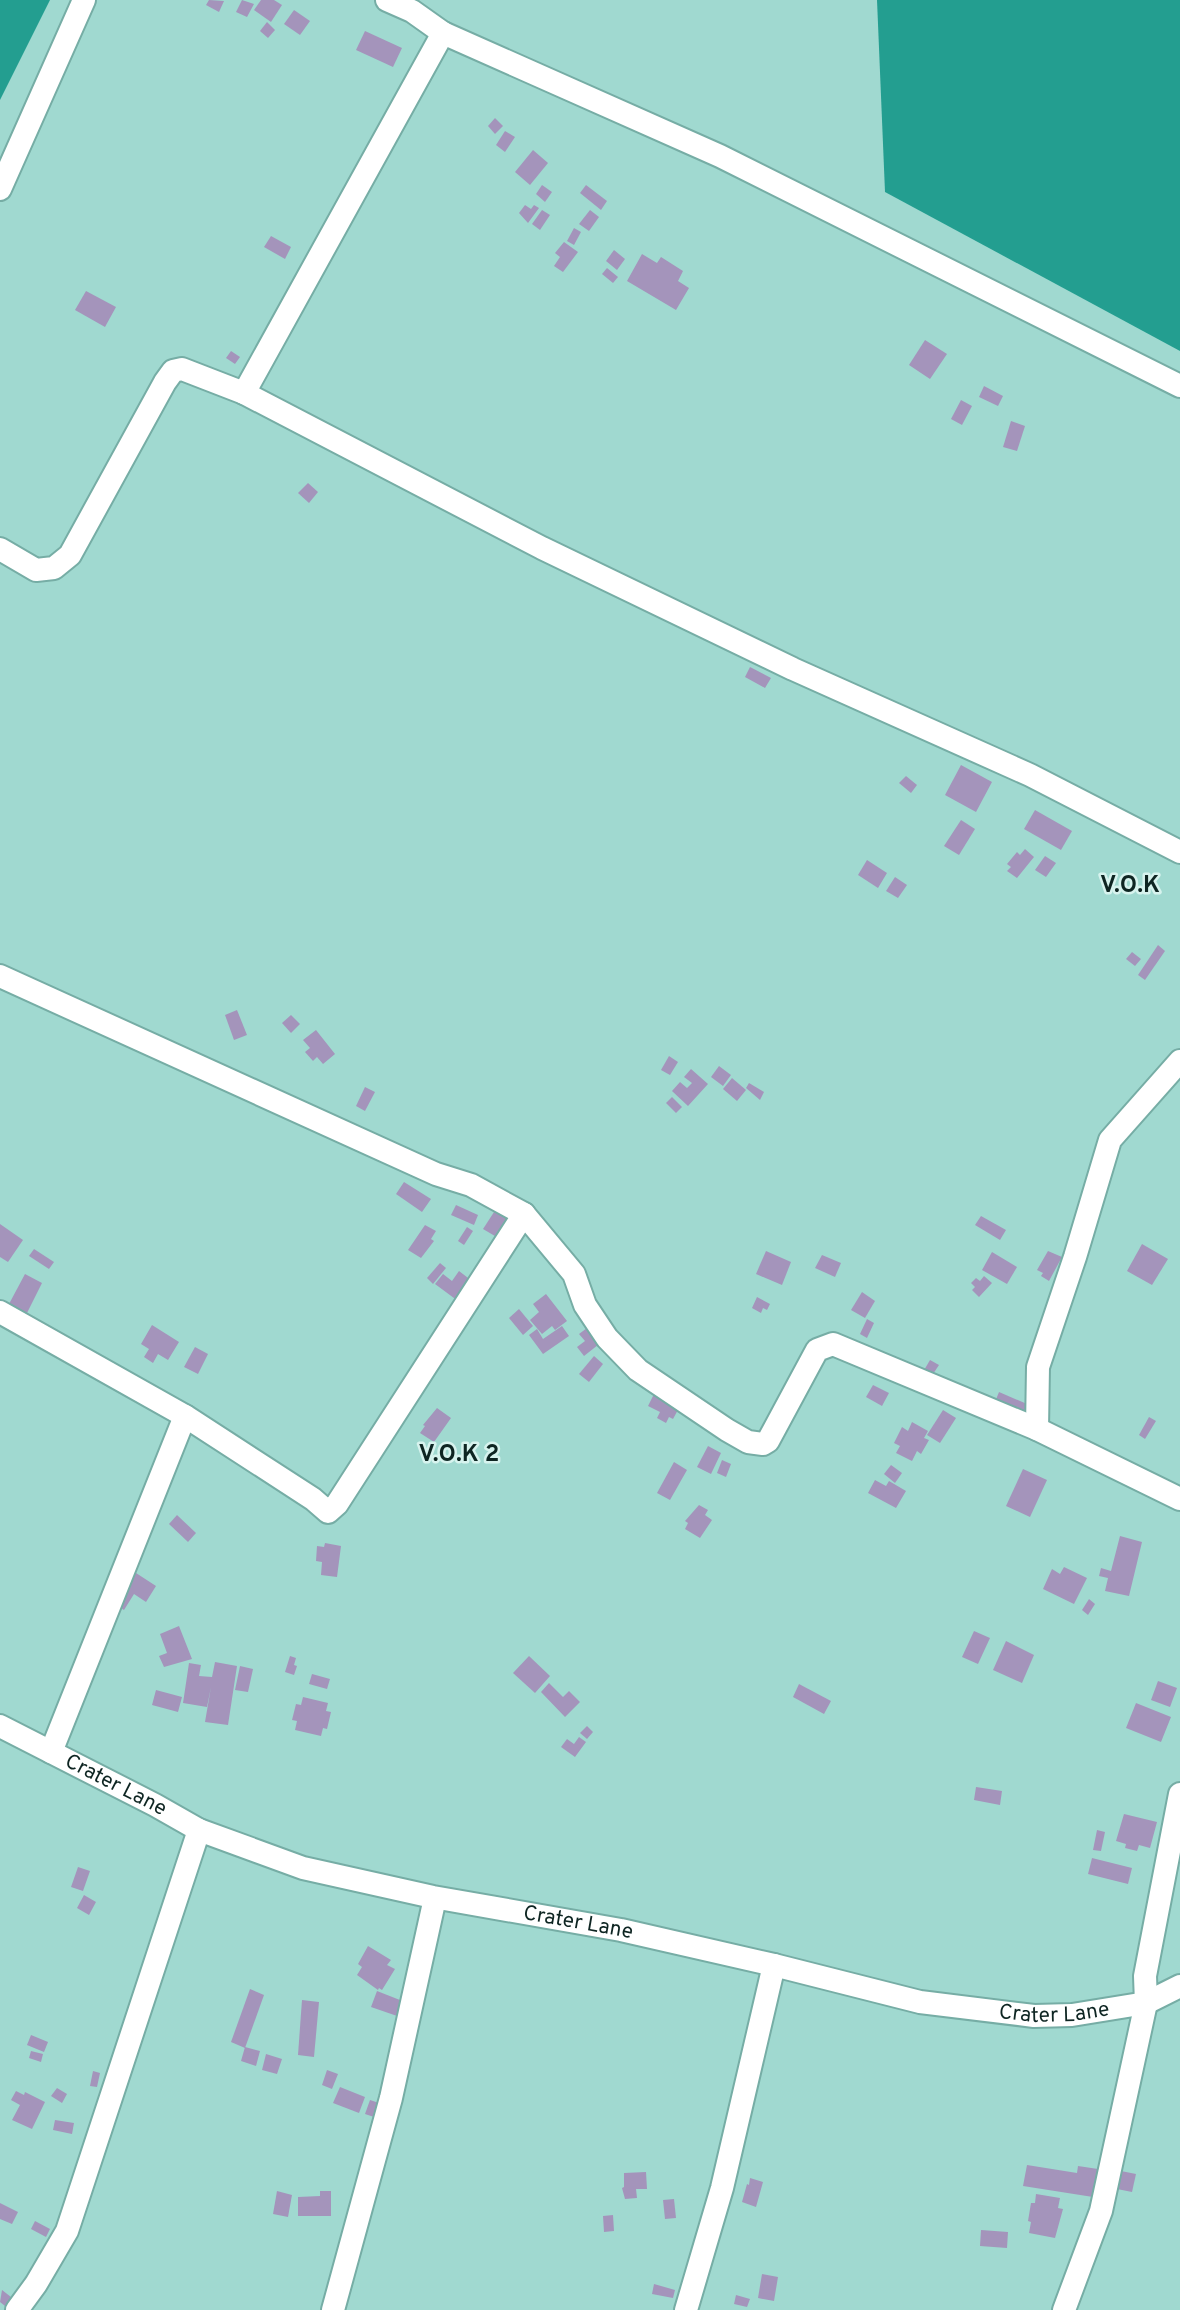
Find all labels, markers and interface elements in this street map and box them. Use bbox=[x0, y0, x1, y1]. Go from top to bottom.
district label: V.O.K bbox=[1100, 871, 1160, 901]
district label: V.O.K 2 bbox=[419, 1440, 499, 1470]
street label: Crater Lane bbox=[60, 1748, 172, 1822]
street label: Crater Lane bbox=[521, 1900, 636, 1946]
street label: Crater Lane bbox=[997, 1996, 1111, 2030]

